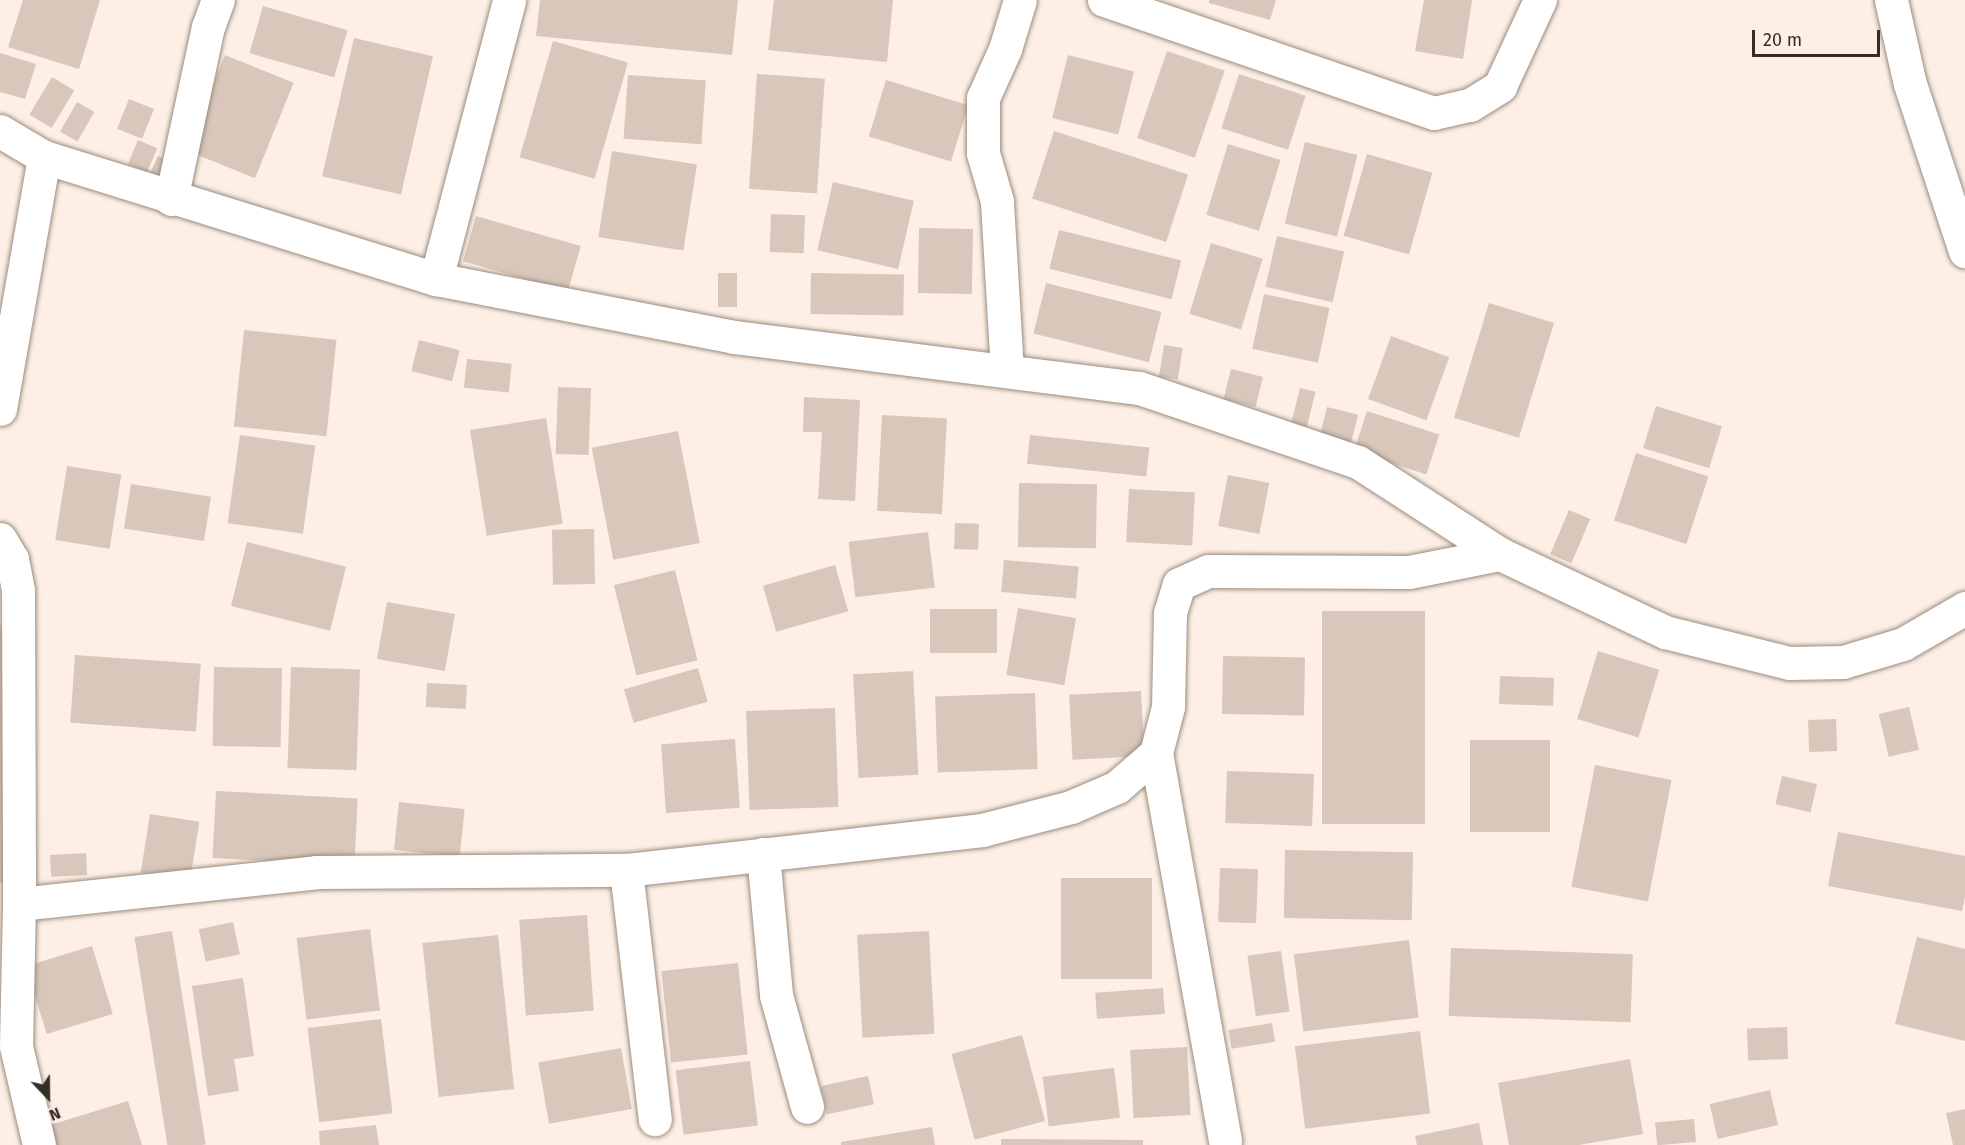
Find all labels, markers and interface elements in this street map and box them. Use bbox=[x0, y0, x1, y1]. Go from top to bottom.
scale bar bbox=[1755, 18, 1882, 56]
text: 20 m bbox=[1763, 29, 1802, 51]
north arrow bbox=[18, 1067, 78, 1127]
text: N bbox=[46, 1103, 63, 1125]

